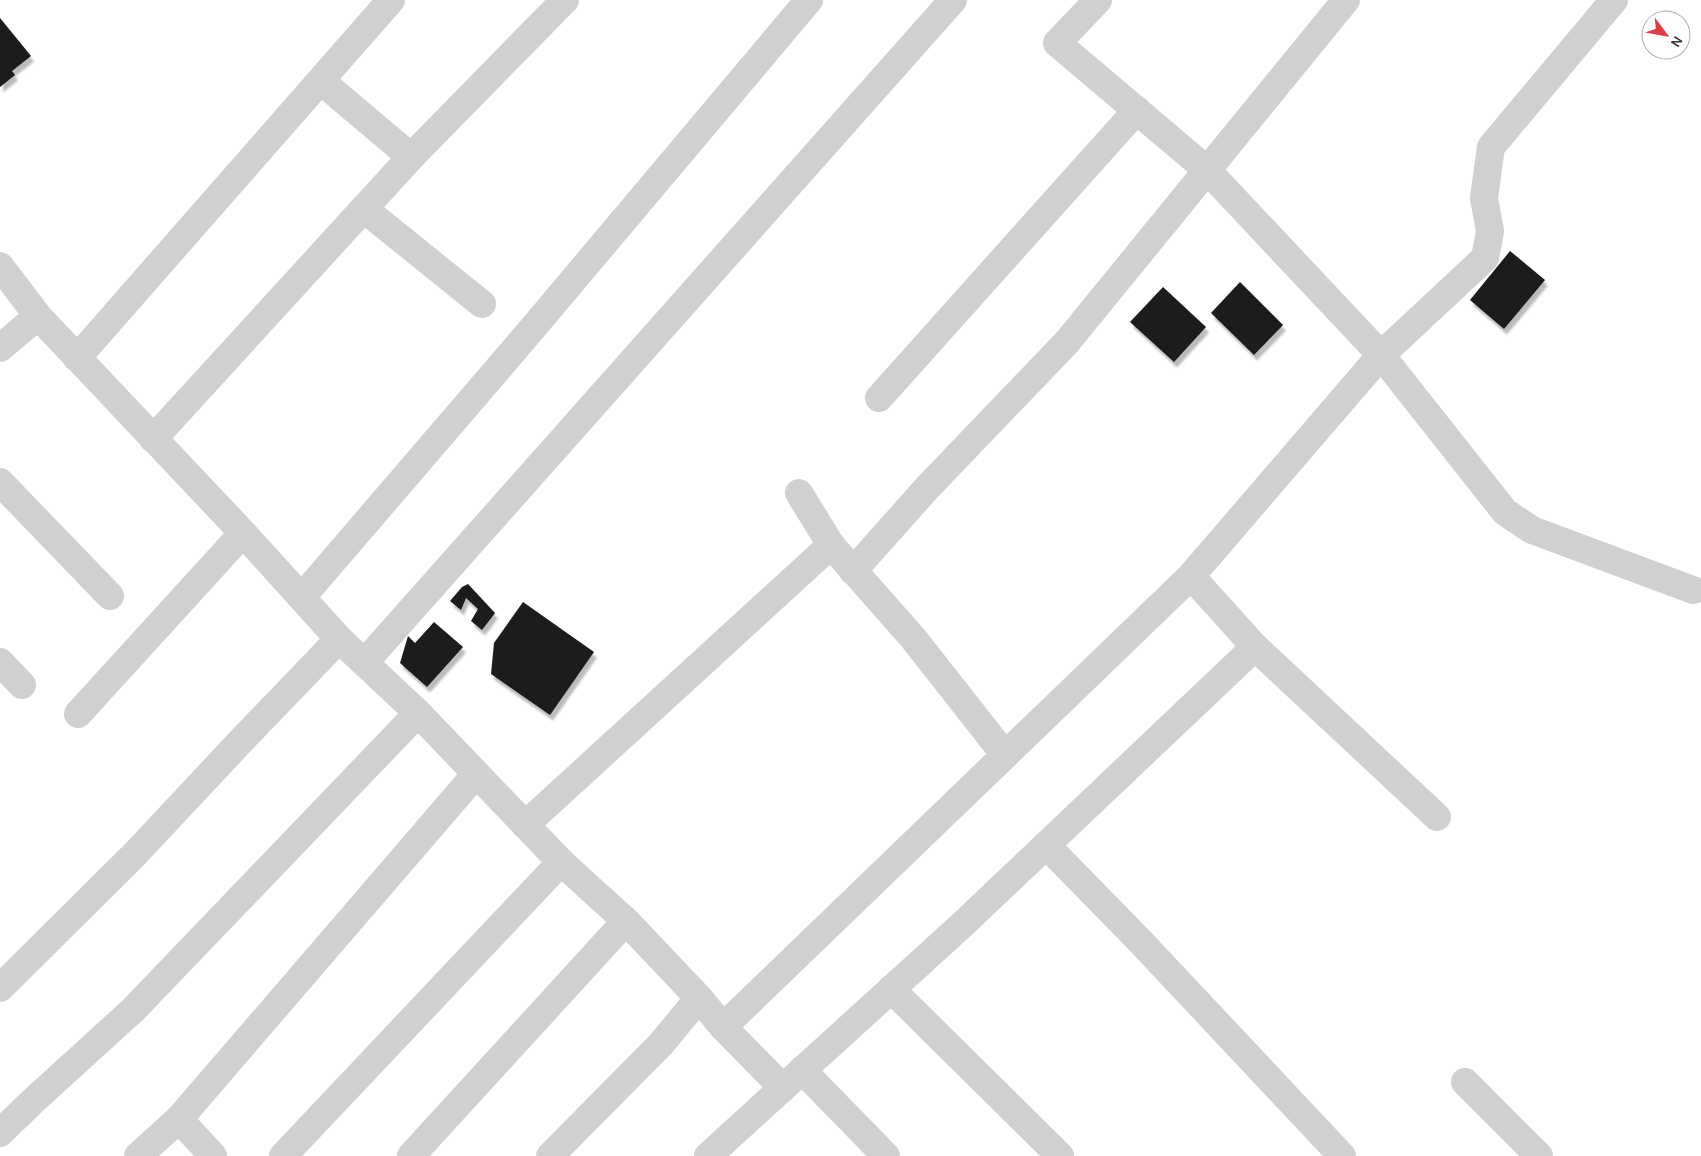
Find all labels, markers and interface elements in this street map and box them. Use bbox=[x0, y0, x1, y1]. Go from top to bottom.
north arrow bbox=[1641, 10, 1691, 60]
text: N bbox=[1667, 33, 1686, 50]

